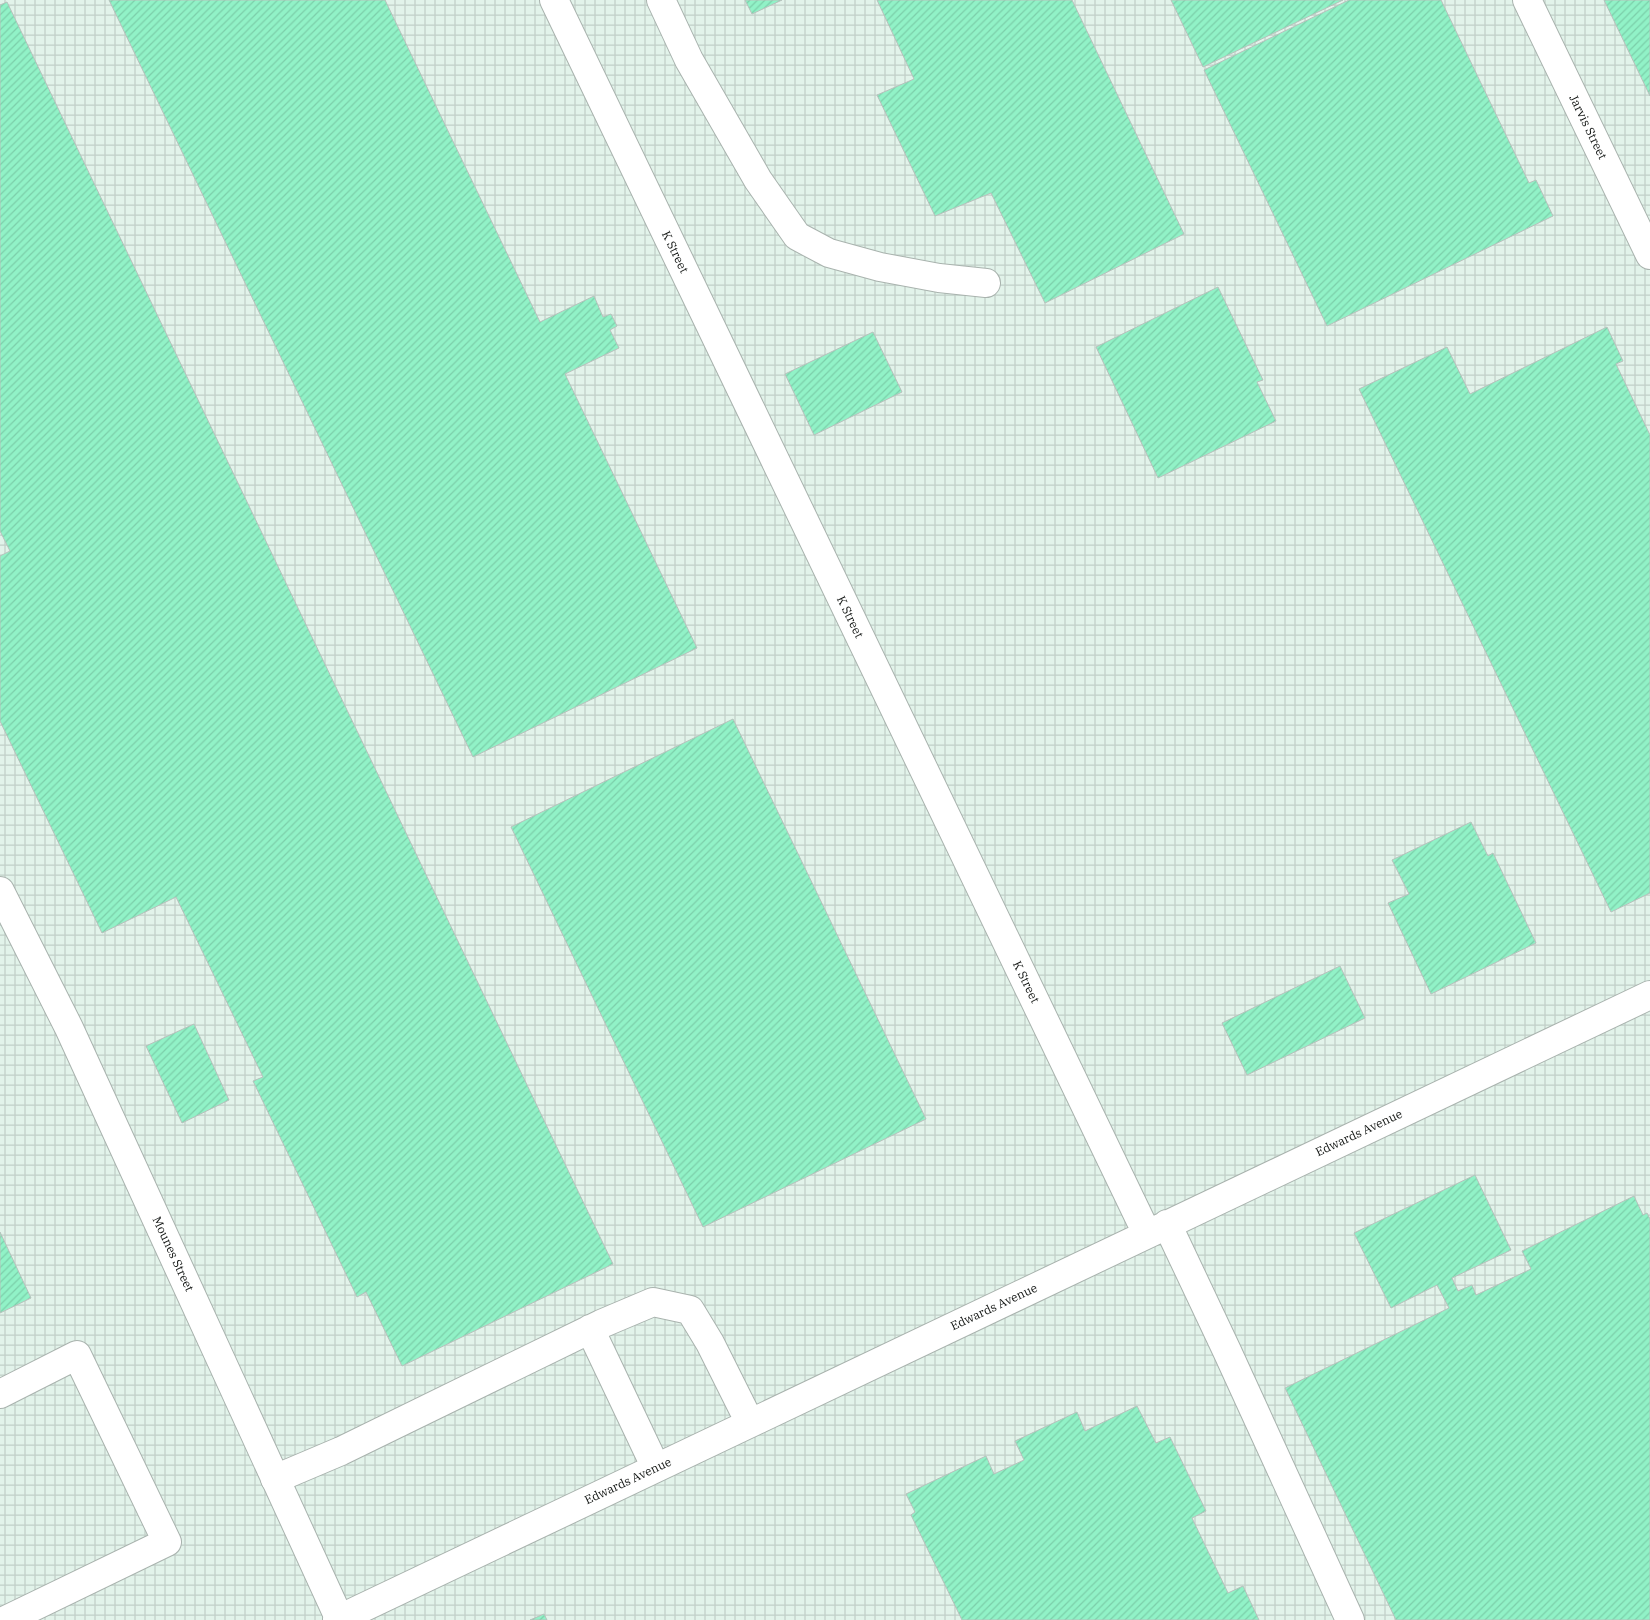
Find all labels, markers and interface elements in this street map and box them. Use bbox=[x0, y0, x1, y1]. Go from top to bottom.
street label: Jarvis Street bbox=[1566, 92, 1611, 162]
street label: K Street bbox=[659, 228, 692, 275]
street label: K Street bbox=[834, 593, 867, 640]
street label: K Street bbox=[1010, 958, 1043, 1005]
street label: Edwards Avenue bbox=[1313, 1106, 1405, 1159]
street label: Mounes Street bbox=[150, 1214, 197, 1294]
street label: Edwards Avenue bbox=[948, 1280, 1040, 1333]
street label: Edwards Avenue bbox=[582, 1454, 674, 1507]

